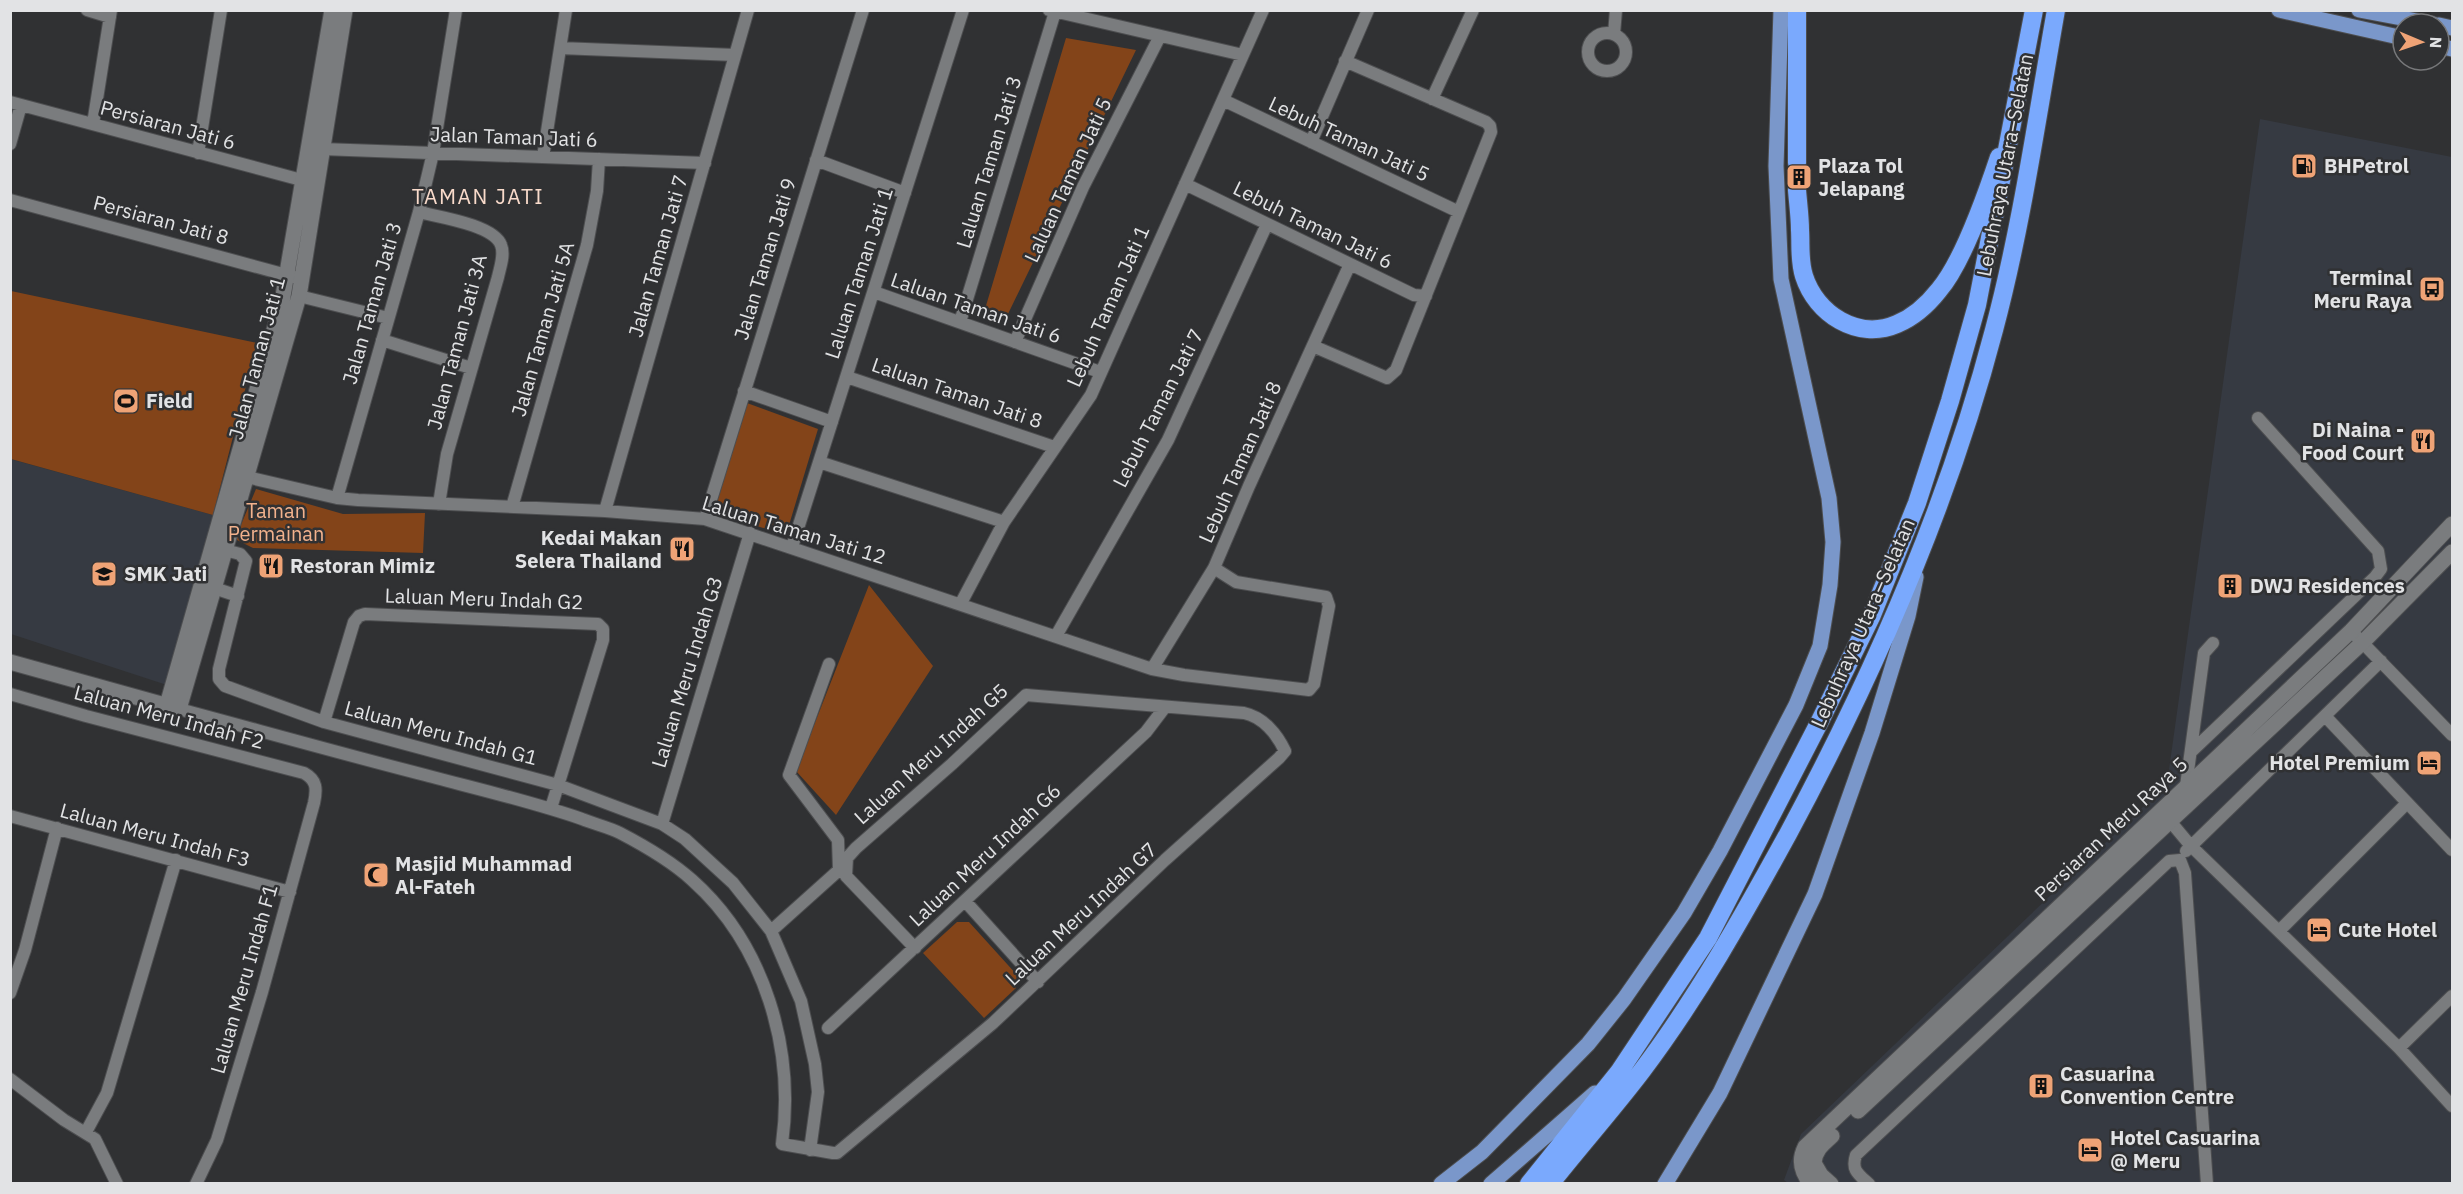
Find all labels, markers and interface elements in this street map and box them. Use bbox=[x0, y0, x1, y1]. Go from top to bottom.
north arrow bbox=[2391, 12, 2451, 72]
text: N bbox=[2426, 36, 2446, 49]
street label: Lebuhraya Utara–Selatan bbox=[1970, 51, 2039, 279]
street label: Laluan Taman Jati 3 bbox=[949, 72, 1028, 251]
street label: Lebuh Taman Jati 5 bbox=[1264, 89, 1434, 188]
street label: Persiaran Jati 6 bbox=[97, 93, 239, 156]
street label: Laluan Taman Jati 5 bbox=[1018, 93, 1118, 267]
street label: Jalan Taman Jati 6 bbox=[430, 120, 598, 153]
fuel station icon: BHPetrol bbox=[2289, 151, 2319, 181]
place label: Plaza Tol Jelapang bbox=[1818, 152, 1905, 202]
place label: BHPetrol bbox=[2324, 152, 2409, 179]
building icon: Plaza Tol Jelapang bbox=[1784, 162, 1814, 192]
street label: Jalan Taman Jati 7 bbox=[621, 172, 694, 340]
street label: Lebuh Taman Jati 6 bbox=[1229, 174, 1398, 275]
street label: Jalan Taman Jati 9 bbox=[727, 175, 802, 343]
district label: TAMAN JATI bbox=[412, 182, 544, 210]
street label: Laluan Taman Jati 1 bbox=[818, 184, 899, 362]
street label: Persiaran Jati 8 bbox=[90, 188, 232, 251]
street label: Jalan Taman Jati 3 bbox=[335, 219, 408, 387]
street label: Lebuh Taman Jati 1 bbox=[1060, 221, 1155, 391]
street label: Jalan Taman Jati 5A bbox=[505, 238, 580, 419]
street label: Jalan Taman Jati 3A bbox=[420, 251, 493, 433]
place label: Terminal Meru Raya bbox=[2313, 264, 2412, 314]
street label: Laluan Taman Jati 6 bbox=[887, 266, 1065, 349]
street label: Jalan Taman Jati 1 bbox=[222, 273, 291, 442]
bus stop icon: Terminal Meru Raya bbox=[2417, 274, 2447, 304]
street label: Lebuh Taman Jati 7 bbox=[1106, 324, 1209, 492]
street label: Laluan Taman Jati 8 bbox=[868, 351, 1046, 434]
street label: Lebuh Taman Jati 8 bbox=[1192, 377, 1287, 547]
sports icon: Field bbox=[111, 386, 141, 416]
place label: Field bbox=[146, 387, 193, 414]
place label: Di Naina - Food Court bbox=[2301, 416, 2404, 466]
restaurant icon: Di Naina - Food Court bbox=[2408, 426, 2438, 456]
street label: Laluan Taman Jati 12 bbox=[699, 489, 889, 570]
park label: Taman Permainan bbox=[228, 497, 324, 547]
street label: Lebuhraya Utara–Selatan bbox=[1804, 514, 1921, 732]
place label: Kedai Makan Selera Thailand bbox=[515, 524, 662, 574]
restaurant icon: Kedai Makan Selera Thailand bbox=[667, 534, 697, 564]
restaurant icon: Restoran Mimiz bbox=[256, 551, 286, 581]
place label: Restoran Mimiz bbox=[290, 552, 435, 579]
school or university icon: SMK Jati bbox=[89, 559, 119, 589]
place label: SMK Jati bbox=[124, 560, 207, 587]
building icon: DWJ Residences bbox=[2215, 571, 2245, 601]
place label: DWJ Residences bbox=[2250, 572, 2405, 599]
street label: Laluan Meru Indah G3 bbox=[645, 573, 728, 771]
street label: Laluan Meru Indah G2 bbox=[384, 582, 584, 615]
street label: Laluan Meru Indah G5 bbox=[848, 677, 1013, 830]
street label: Laluan Meru Indah F2 bbox=[71, 678, 267, 755]
street label: Laluan Meru Indah G1 bbox=[342, 694, 540, 771]
hotel icon: Hotel Premium bbox=[2414, 748, 2444, 778]
place label: Hotel Premium bbox=[2269, 749, 2410, 776]
street label: Persiaran Meru Raya 5 bbox=[2028, 750, 2193, 907]
street label: Laluan Meru Indah G6 bbox=[903, 777, 1066, 932]
street label: Laluan Meru Indah F3 bbox=[57, 796, 253, 873]
street label: Laluan Meru Indah G7 bbox=[999, 836, 1162, 991]
place label: Masjid Muhammad Al-Fateh bbox=[395, 850, 572, 900]
mosque icon: Masjid Muhammad Al-Fateh bbox=[361, 860, 391, 890]
street label: Laluan Meru Indah F1 bbox=[204, 881, 283, 1077]
hotel icon: Cute Hotel bbox=[2304, 915, 2334, 945]
place label: Cute Hotel bbox=[2338, 916, 2437, 943]
place label: Casuarina Convention Centre bbox=[2060, 1060, 2234, 1110]
building icon: Casuarina Convention Centre bbox=[2026, 1071, 2056, 1101]
place label: Hotel Casuarina @ Meru bbox=[2110, 1124, 2260, 1174]
hotel icon: Hotel Casuarina @ Meru bbox=[2075, 1135, 2105, 1165]

